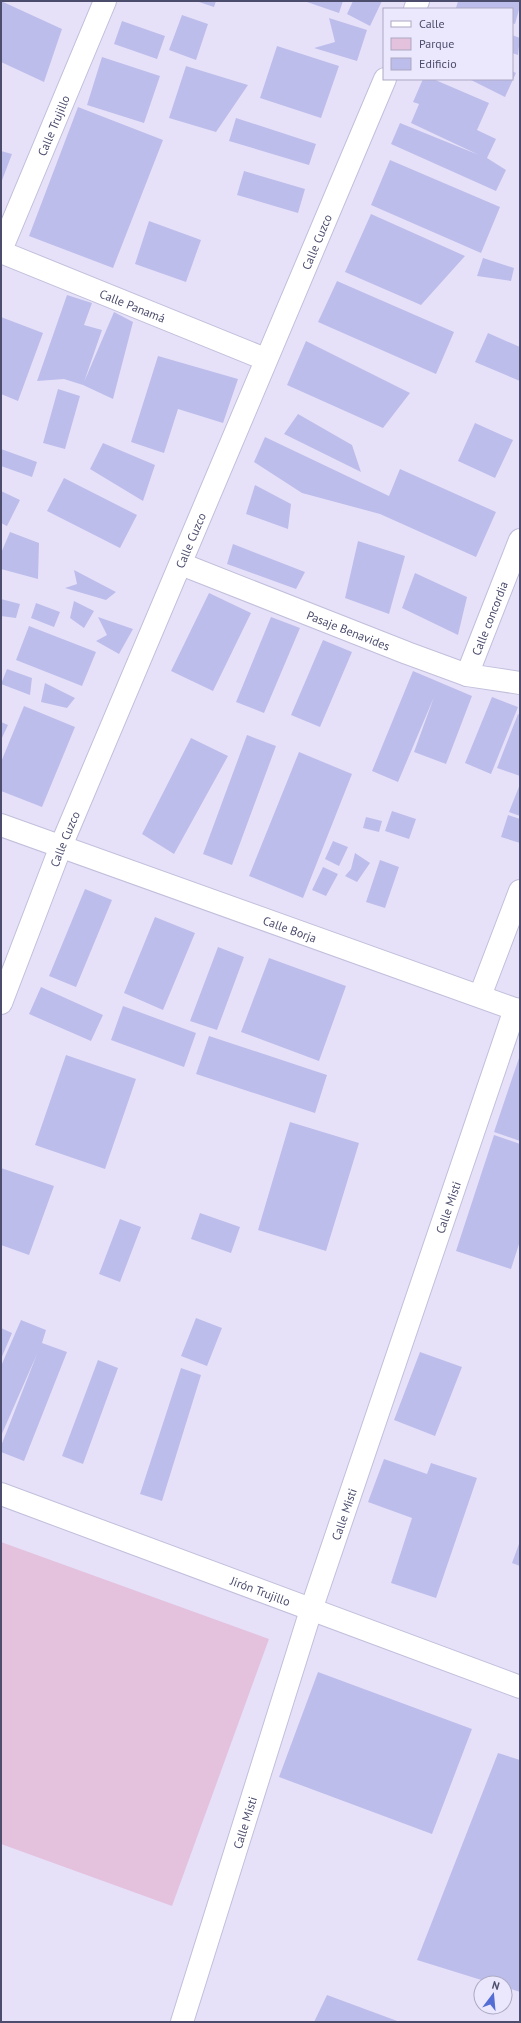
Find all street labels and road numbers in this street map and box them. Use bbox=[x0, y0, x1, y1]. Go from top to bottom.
street label: Calle Trujillo bbox=[34, 93, 72, 158]
street label: Calle Cuzco bbox=[298, 212, 335, 272]
street label: Calle Panamá bbox=[98, 285, 168, 325]
street label: Calle Cuzco bbox=[172, 510, 209, 570]
street label: Calle concordia bbox=[468, 579, 511, 657]
street label: Pasaje Benavides bbox=[305, 607, 392, 653]
street label: Calle Cuzco bbox=[46, 809, 82, 869]
street label: Calle Borja bbox=[261, 912, 319, 945]
street label: Calle Misti bbox=[432, 1179, 463, 1235]
street label: Calle Misti bbox=[328, 1486, 359, 1542]
street label: Jirón Trujillo bbox=[228, 1572, 293, 1608]
street label: Calle Misti bbox=[229, 1795, 260, 1851]

